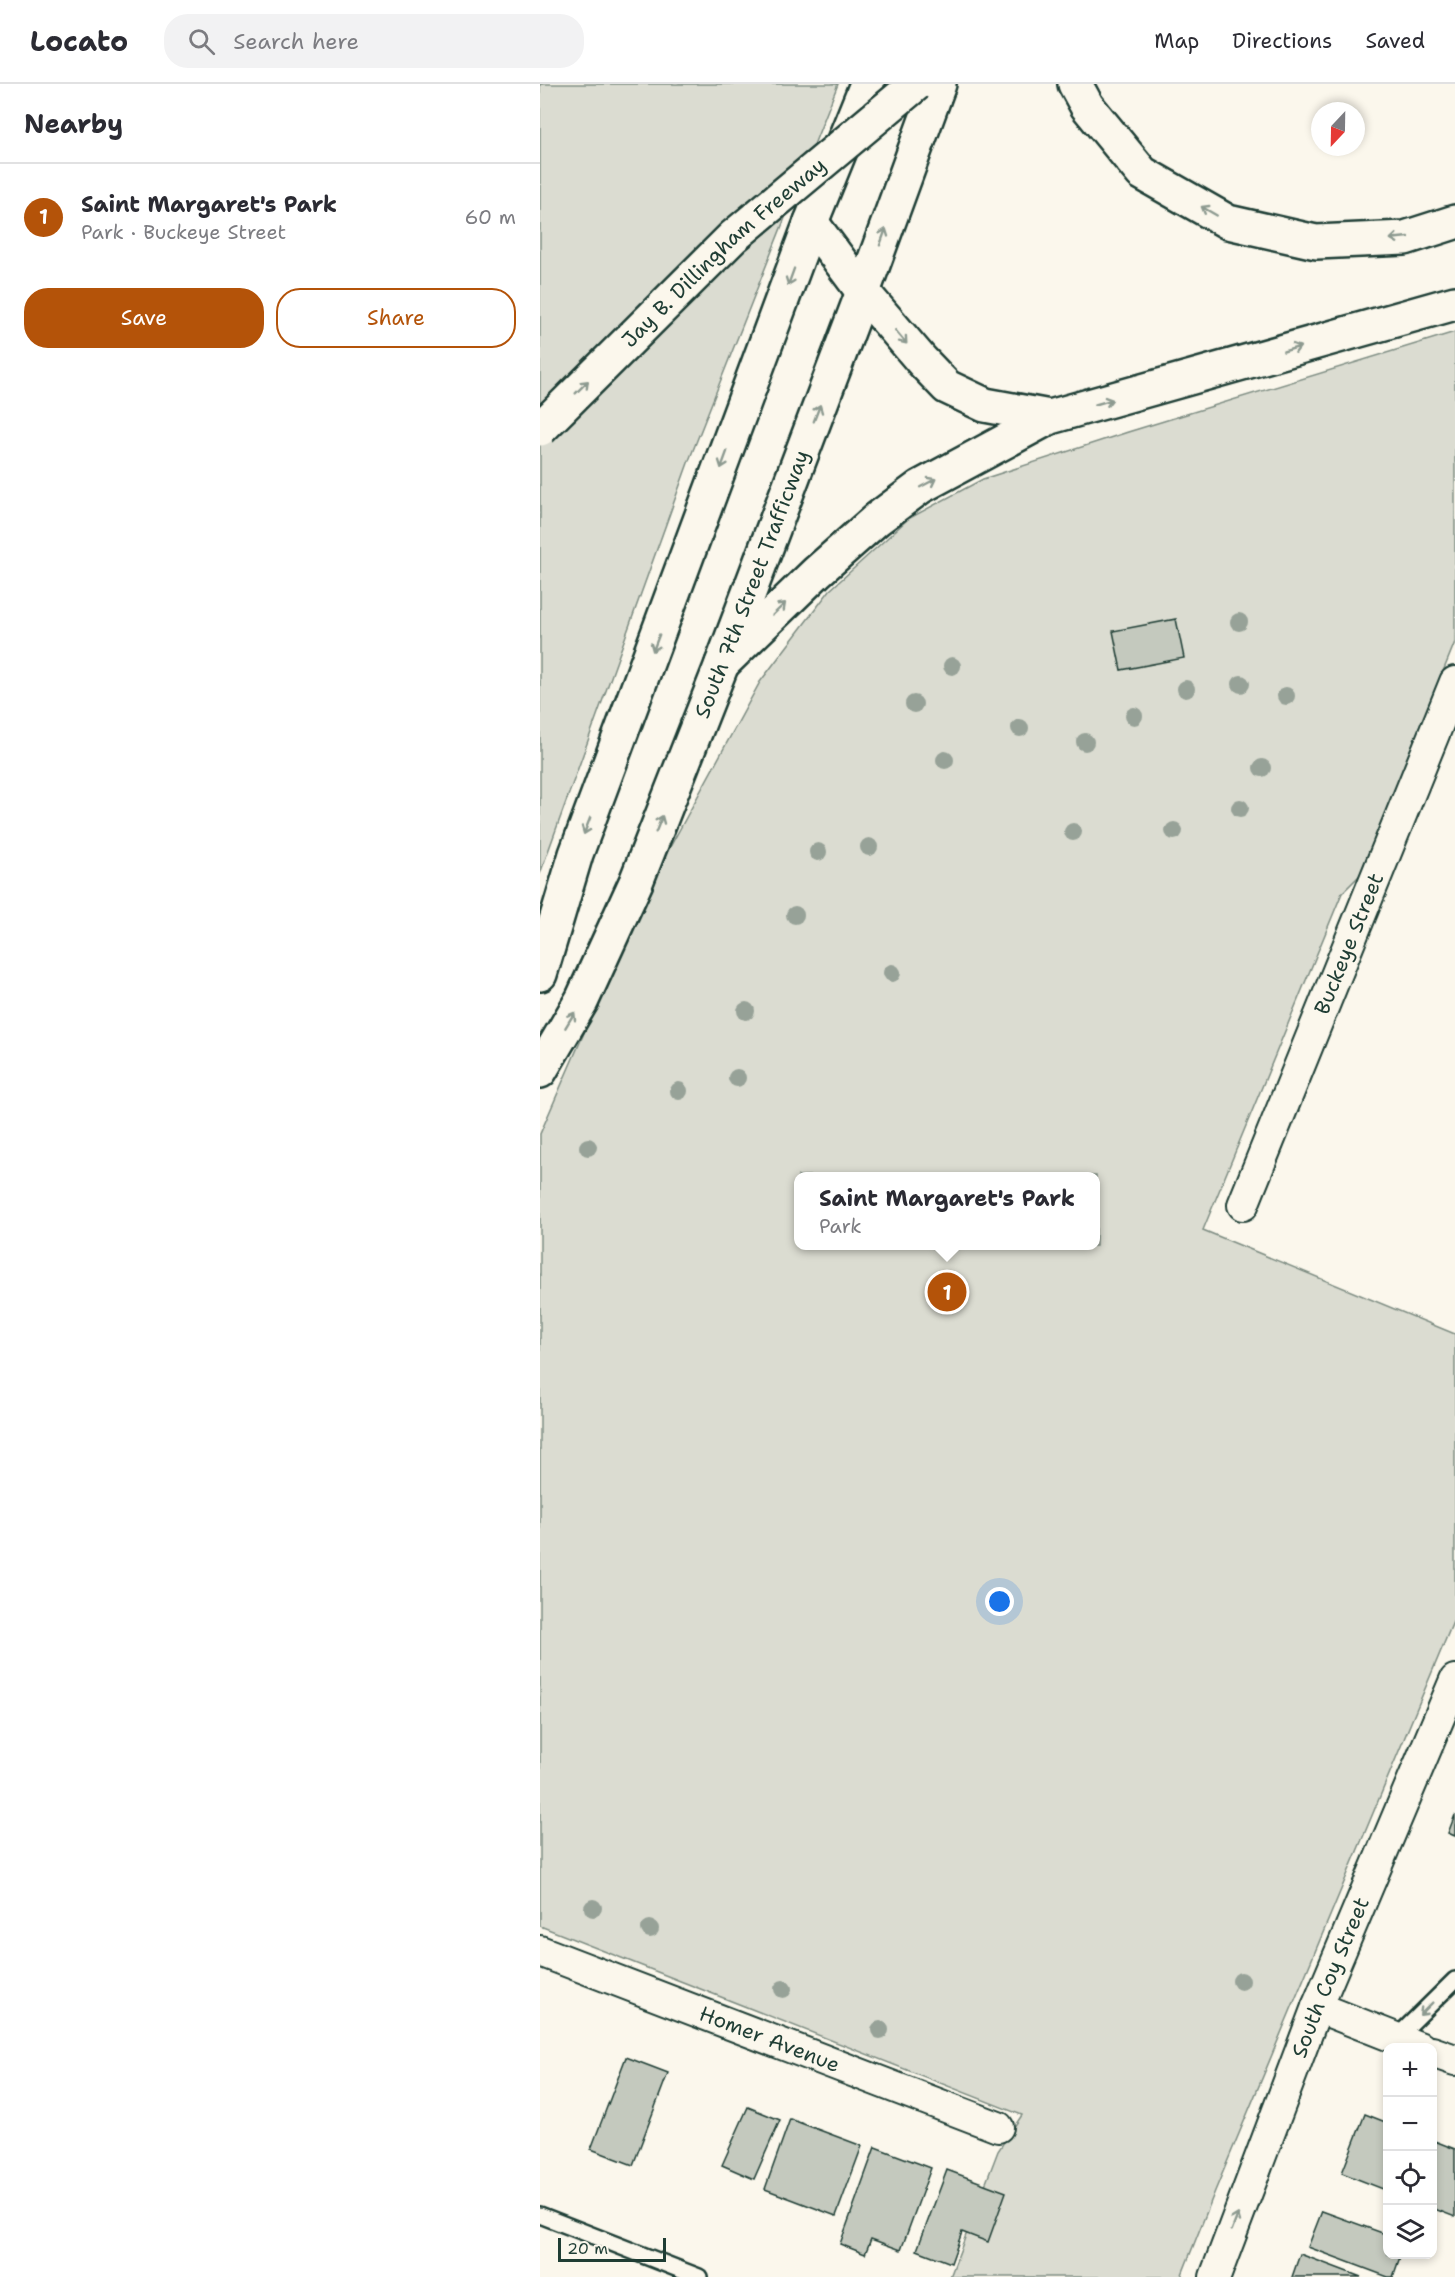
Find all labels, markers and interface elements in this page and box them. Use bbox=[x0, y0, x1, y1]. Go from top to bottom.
search box bbox=[164, 14, 584, 68]
text: Locato bbox=[30, 22, 128, 60]
icon: search bbox=[185, 25, 218, 58]
text: Search here bbox=[233, 27, 359, 56]
text: Map bbox=[1154, 27, 1199, 55]
text: Directions bbox=[1232, 27, 1332, 55]
text: Saved bbox=[1365, 27, 1425, 55]
north arrow bbox=[1311, 102, 1365, 156]
text: Nearby bbox=[24, 106, 123, 141]
street label: Jay B. Dillingham Freeway bbox=[616, 151, 832, 354]
text: Saint Margaret's Park bbox=[81, 190, 337, 219]
text: 1 bbox=[39, 204, 48, 230]
text: 60 m bbox=[464, 204, 516, 230]
one-way arrow bbox=[1201, 205, 1218, 217]
text: Park · Buckeye Street bbox=[81, 219, 286, 245]
one-way arrow bbox=[879, 228, 890, 247]
one-way arrow bbox=[1390, 233, 1409, 244]
one-way arrow bbox=[785, 267, 796, 286]
button: Save bbox=[24, 288, 264, 348]
button: Share bbox=[276, 288, 516, 348]
one-way arrow bbox=[894, 329, 908, 344]
one-way arrow bbox=[1282, 343, 1301, 354]
one-way arrow bbox=[574, 380, 589, 395]
one-way arrow bbox=[1094, 396, 1113, 407]
one-way arrow bbox=[813, 404, 824, 423]
street label: South 7th Street Trafficway bbox=[688, 446, 816, 722]
one-way arrow bbox=[717, 450, 728, 469]
one-way arrow bbox=[919, 477, 936, 489]
one-way arrow bbox=[772, 601, 787, 616]
one-way arrow bbox=[650, 633, 661, 652]
one-way arrow bbox=[654, 815, 665, 833]
one-way arrow bbox=[581, 816, 592, 834]
street label: Buckeye Street bbox=[1308, 869, 1390, 1019]
one-way arrow bbox=[564, 1012, 576, 1029]
popup bbox=[794, 1172, 1100, 1250]
text: Saint Margaret's Park bbox=[819, 1184, 1075, 1213]
text: Park bbox=[819, 1213, 862, 1239]
pin: 1 bbox=[928, 1270, 966, 1314]
your location bbox=[985, 1587, 1014, 1616]
street label: South Coy Street bbox=[1285, 1893, 1376, 2062]
street label: Homer Avenue bbox=[695, 2000, 844, 2079]
one-way arrow bbox=[1418, 2002, 1433, 2016]
map controls bbox=[1383, 2043, 1437, 2259]
button: + bbox=[1383, 2043, 1437, 2097]
button: − bbox=[1383, 2097, 1437, 2151]
button: locate bbox=[1383, 2151, 1437, 2205]
button: layers bbox=[1383, 2205, 1437, 2259]
one-way arrow bbox=[1231, 2213, 1242, 2232]
scale bar bbox=[558, 2235, 666, 2262]
text: 20 m bbox=[567, 2238, 608, 2259]

